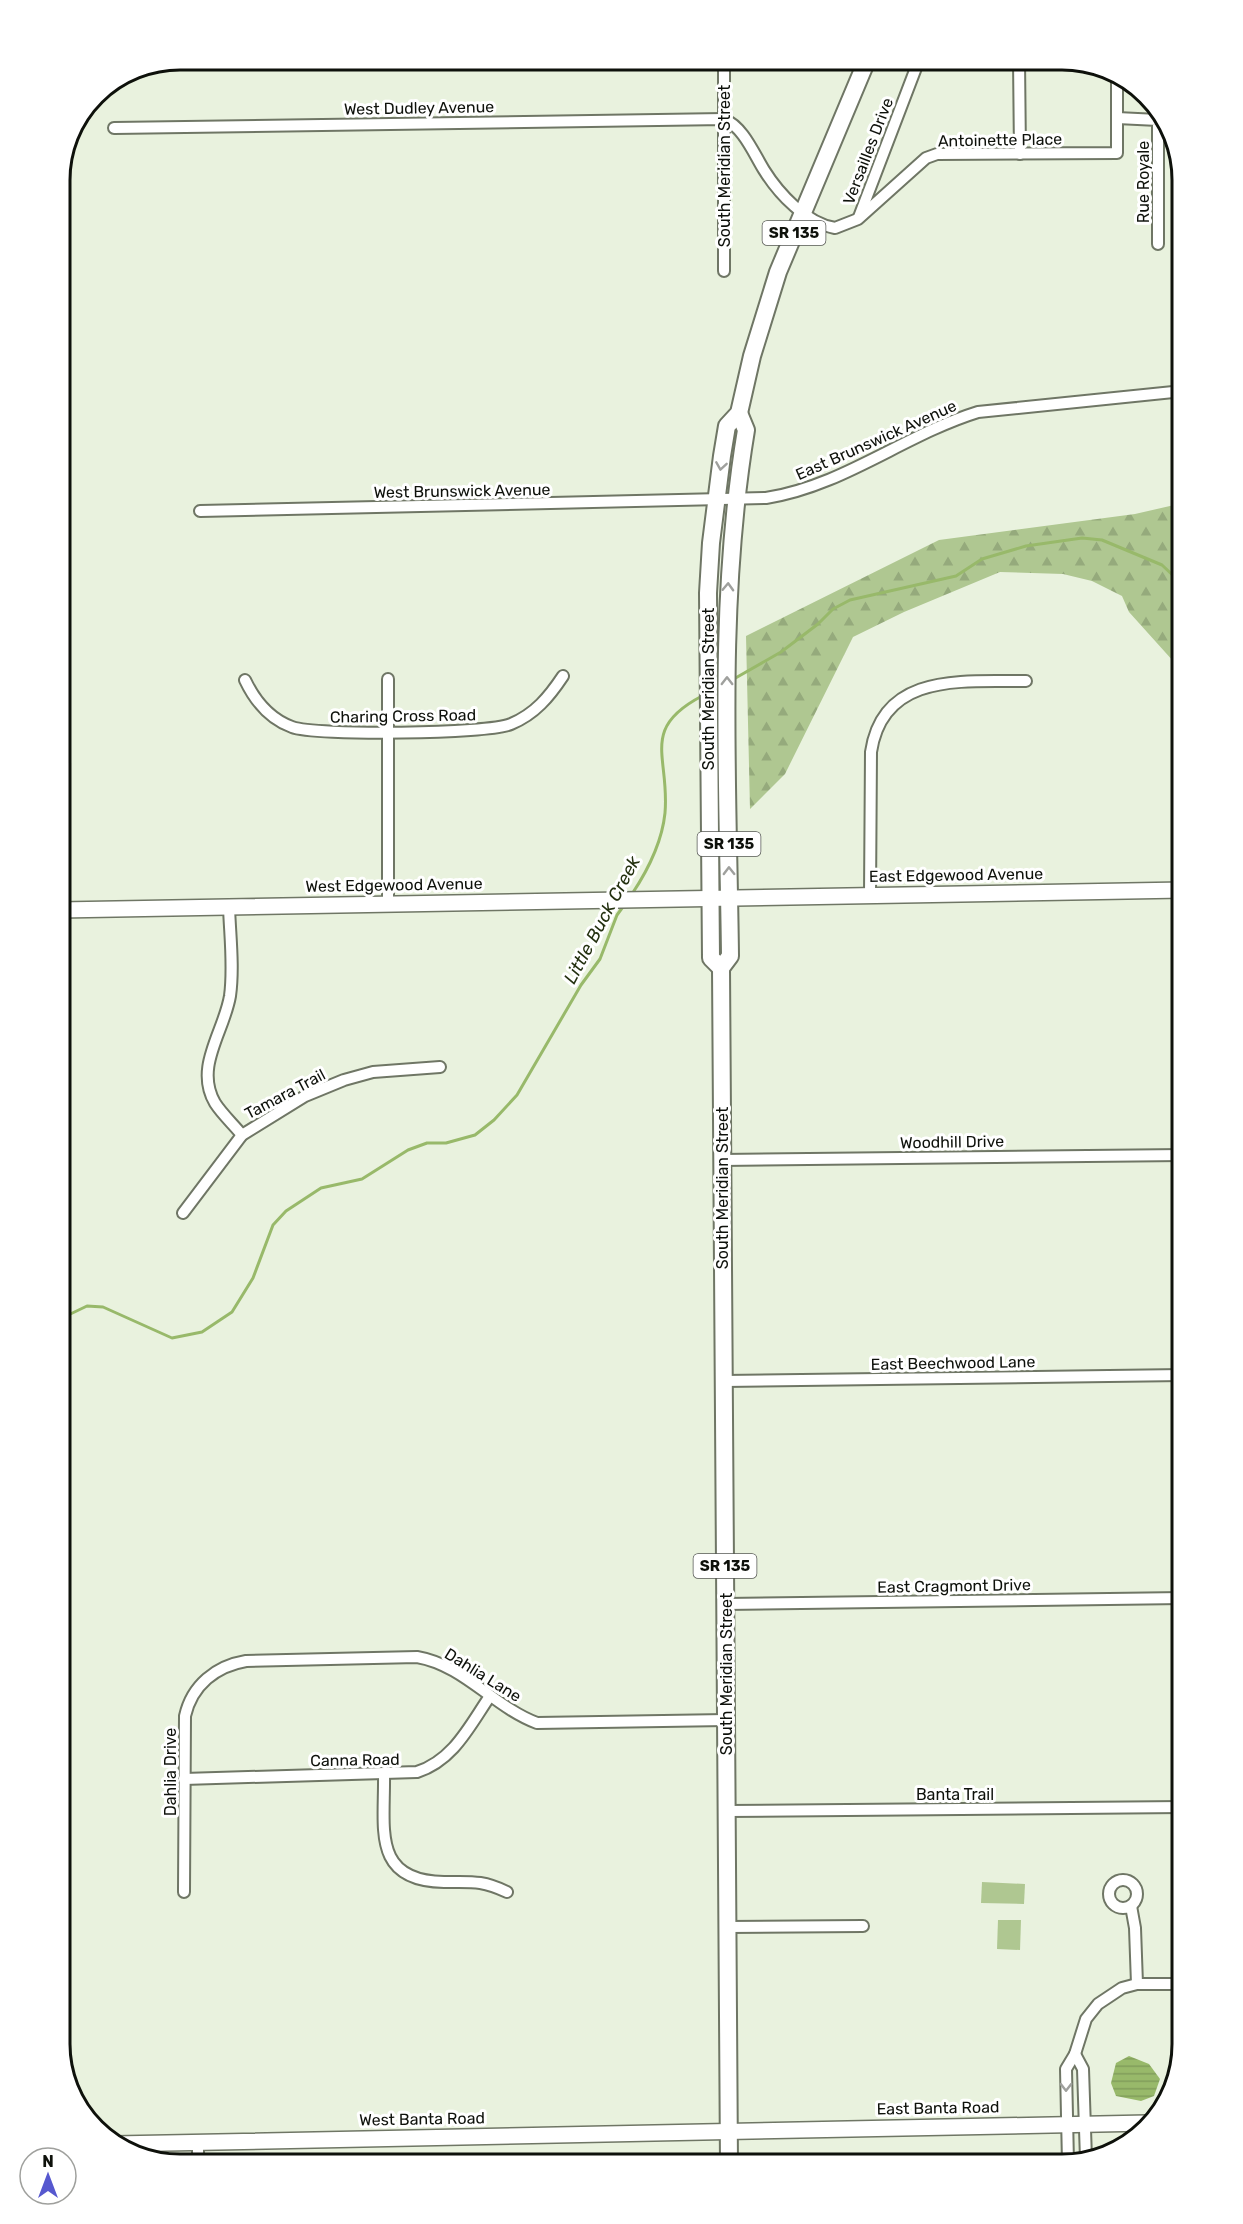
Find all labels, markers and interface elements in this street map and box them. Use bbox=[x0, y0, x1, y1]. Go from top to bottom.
street label: South Meridian Street bbox=[715, 85, 734, 247]
street label: Versailles Drive bbox=[839, 95, 897, 207]
street label: West Dudley Avenue bbox=[344, 97, 494, 119]
street label: Antoinette Place bbox=[938, 129, 1062, 151]
street label: Rue Royale bbox=[1134, 141, 1153, 223]
road number: SR 135 bbox=[762, 221, 826, 245]
street label: East Brunswick Avenue bbox=[793, 396, 959, 484]
one-way arrow bbox=[715, 461, 727, 471]
street label: West Brunswick Avenue bbox=[373, 480, 551, 502]
one-way arrow bbox=[722, 582, 735, 591]
street label: South Meridian Street bbox=[699, 608, 718, 770]
one-way arrow bbox=[721, 676, 733, 685]
street label: Charing Cross Road bbox=[330, 705, 476, 727]
road number: SR 135 bbox=[698, 832, 760, 856]
water label: Little Buck Creek bbox=[559, 852, 645, 988]
street label: East Edgewood Avenue bbox=[869, 864, 1043, 886]
one-way arrow bbox=[723, 866, 735, 875]
street label: West Edgewood Avenue bbox=[305, 874, 483, 896]
street label: Tamara Trail bbox=[241, 1065, 329, 1123]
street label: South Meridian Street bbox=[713, 1107, 732, 1269]
street label: Woodhill Drive bbox=[900, 1132, 1004, 1152]
street label: East Beechwood Lane bbox=[870, 1352, 1036, 1374]
road number: SR 135 bbox=[694, 1554, 756, 1578]
street label: East Cragmont Drive bbox=[877, 1575, 1031, 1597]
street label: South Meridian Street bbox=[717, 1593, 736, 1755]
street label: Dahlia Lane bbox=[441, 1644, 525, 1706]
street label: Dahlia Drive bbox=[161, 1728, 180, 1816]
street label: Canna Road bbox=[310, 1750, 400, 1770]
street label: Banta Trail bbox=[916, 1785, 994, 1804]
one-way arrow bbox=[1060, 2083, 1072, 2092]
street label: East Banta Road bbox=[876, 2097, 1000, 2119]
street label: West Banta Road bbox=[359, 2108, 485, 2130]
north arrow bbox=[18, 2146, 78, 2206]
text: N bbox=[42, 2152, 54, 2171]

